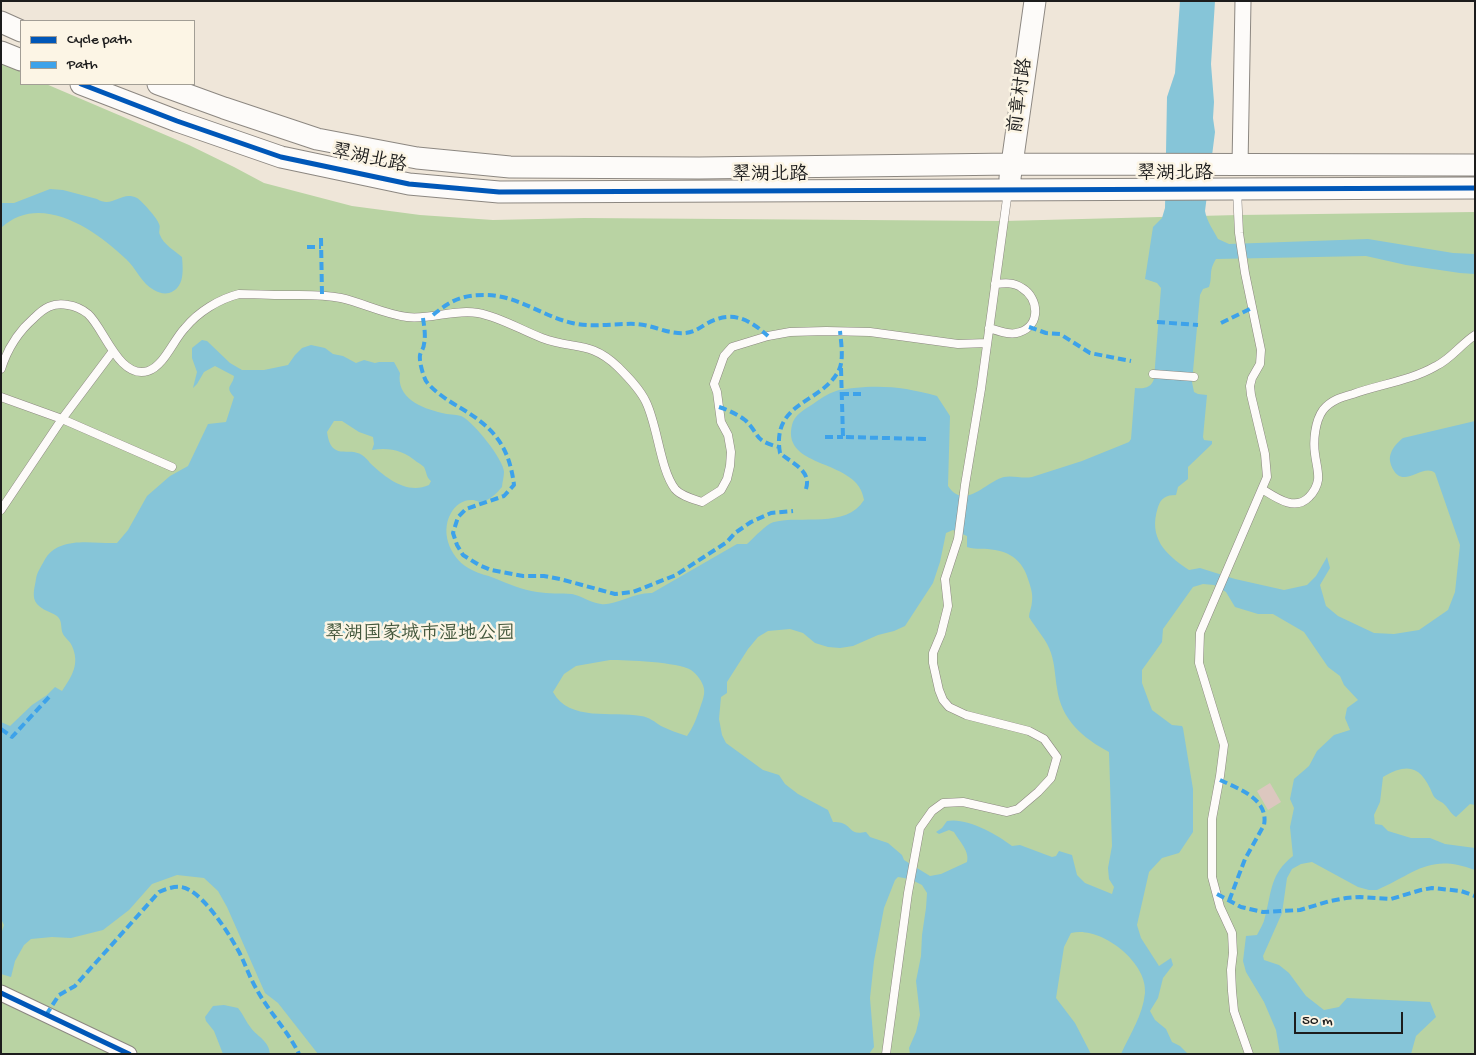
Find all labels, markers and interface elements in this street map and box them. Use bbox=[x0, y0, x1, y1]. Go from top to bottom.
legend bbox=[20, 20, 195, 85]
text: Cycle path bbox=[67, 31, 132, 49]
text: Path bbox=[67, 56, 98, 74]
street label: 前章村路 bbox=[1005, 57, 1039, 135]
street label: 翠湖北路 bbox=[329, 141, 409, 179]
street label: 翠湖北路 bbox=[1137, 164, 1213, 186]
street label: 翠湖北路 bbox=[732, 165, 808, 187]
park label: 翠湖国家城市湿地公园 bbox=[325, 624, 515, 646]
scale bar bbox=[1296, 1002, 1405, 1034]
text: 50 m bbox=[1302, 1012, 1333, 1030]

